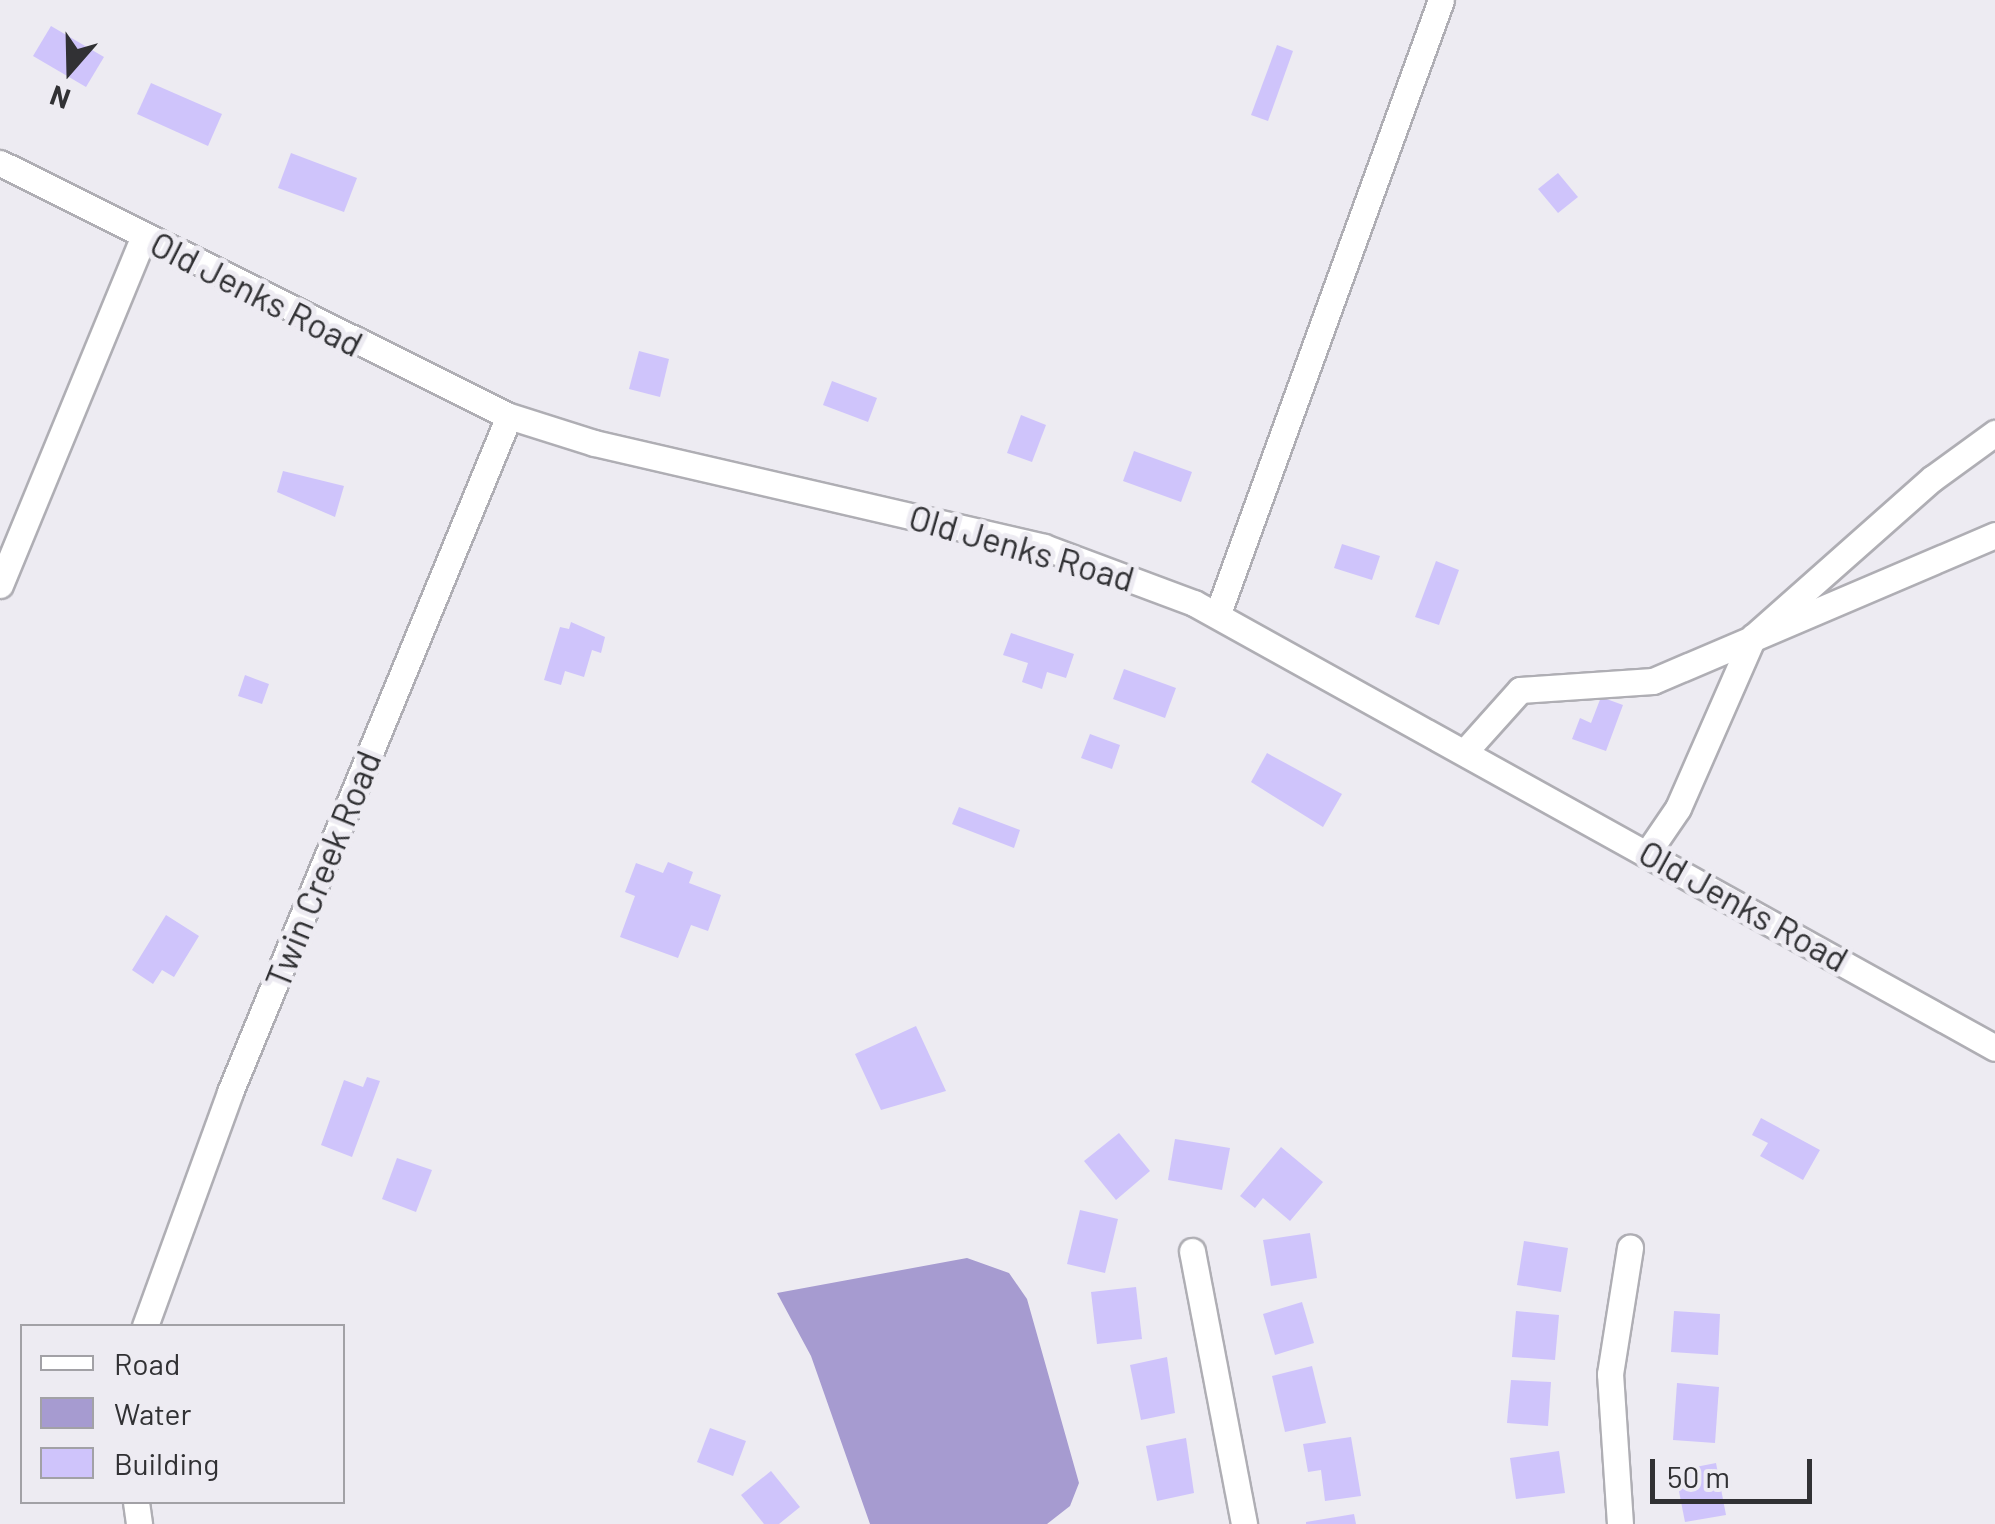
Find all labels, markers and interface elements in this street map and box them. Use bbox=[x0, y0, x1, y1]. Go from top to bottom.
north arrow bbox=[20, 20, 120, 120]
text: N bbox=[45, 79, 74, 117]
street label: Old Jenks Road bbox=[144, 222, 370, 364]
street label: Old Jenks Road bbox=[905, 495, 1139, 599]
street label: Twin Creek Road bbox=[255, 744, 389, 994]
street label: Old Jenks Road bbox=[1632, 830, 1856, 980]
legend bbox=[20, 1324, 345, 1504]
text: Road bbox=[114, 1345, 180, 1381]
text: Water bbox=[114, 1395, 192, 1431]
scale bar bbox=[1655, 1439, 1818, 1501]
text: Building bbox=[114, 1445, 219, 1481]
text: 50 m bbox=[1667, 1458, 1730, 1494]

